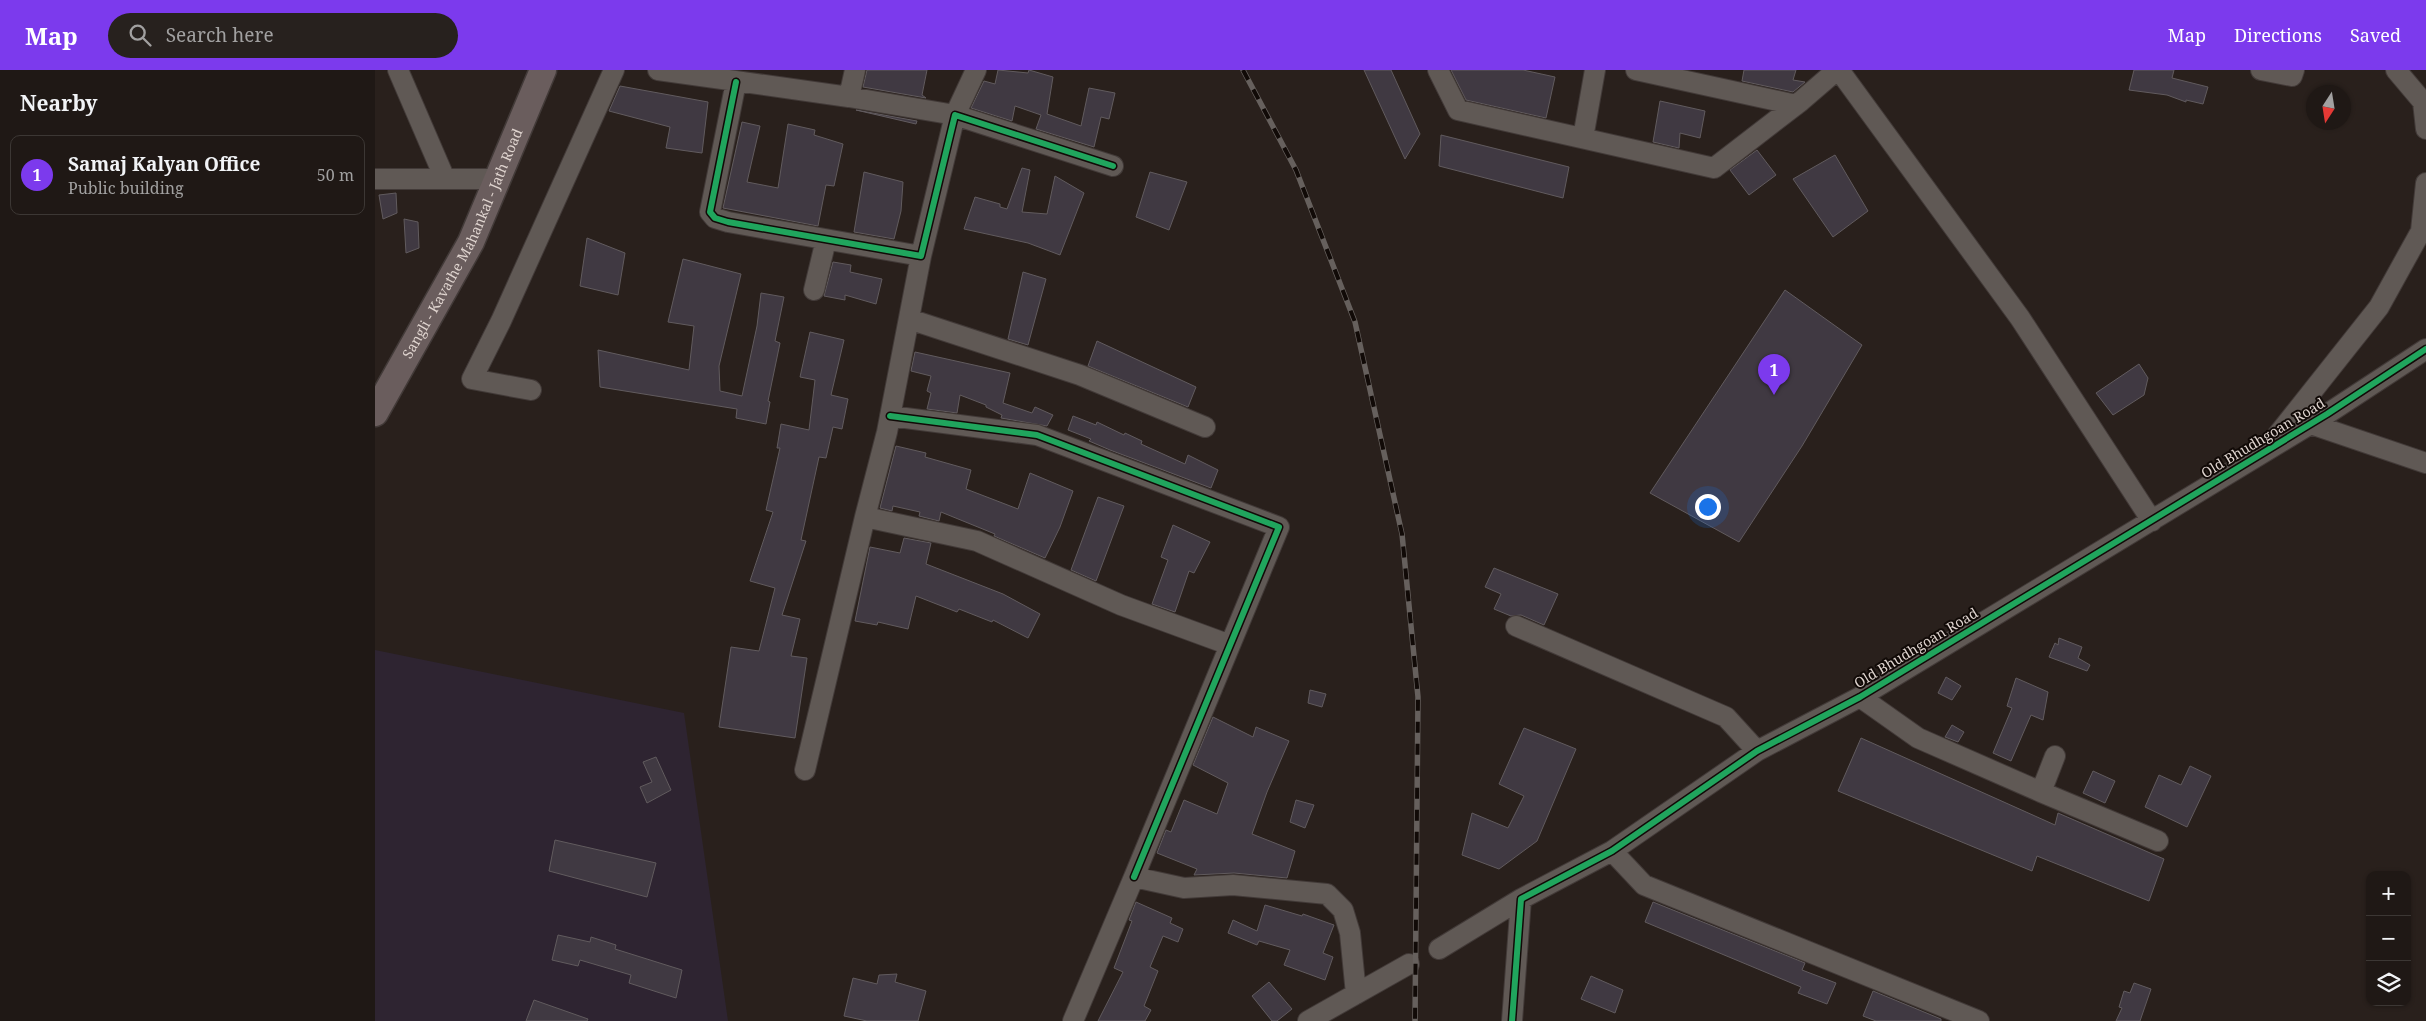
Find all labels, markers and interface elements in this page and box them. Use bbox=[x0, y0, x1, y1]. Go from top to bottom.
search box bbox=[108, 13, 458, 58]
text: Map bbox=[25, 19, 78, 52]
icon: search bbox=[126, 21, 154, 49]
text: Search here bbox=[166, 22, 274, 48]
text: Map bbox=[2168, 23, 2206, 47]
text: Directions bbox=[2234, 23, 2322, 47]
text: Saved bbox=[2350, 23, 2401, 47]
north arrow bbox=[2306, 85, 2351, 130]
text: Nearby bbox=[20, 89, 98, 117]
street label: Sangli - Kavathe Mahankal - Jath Road bbox=[398, 125, 527, 362]
text: Samaj Kalyan Office bbox=[68, 151, 260, 177]
text: 1 bbox=[32, 164, 42, 186]
text: 50 m bbox=[317, 164, 354, 186]
text: Public building bbox=[68, 177, 184, 199]
pin: 1 bbox=[1758, 354, 1790, 395]
street label: Old Bhudhgoan Road bbox=[2197, 393, 2329, 482]
your location bbox=[1695, 494, 1721, 520]
street label: Old Bhudhgoan Road bbox=[1850, 603, 1982, 692]
map controls bbox=[2366, 871, 2411, 1006]
button: + bbox=[2366, 871, 2411, 916]
button: − bbox=[2366, 916, 2411, 961]
button: layers bbox=[2366, 961, 2411, 1006]

